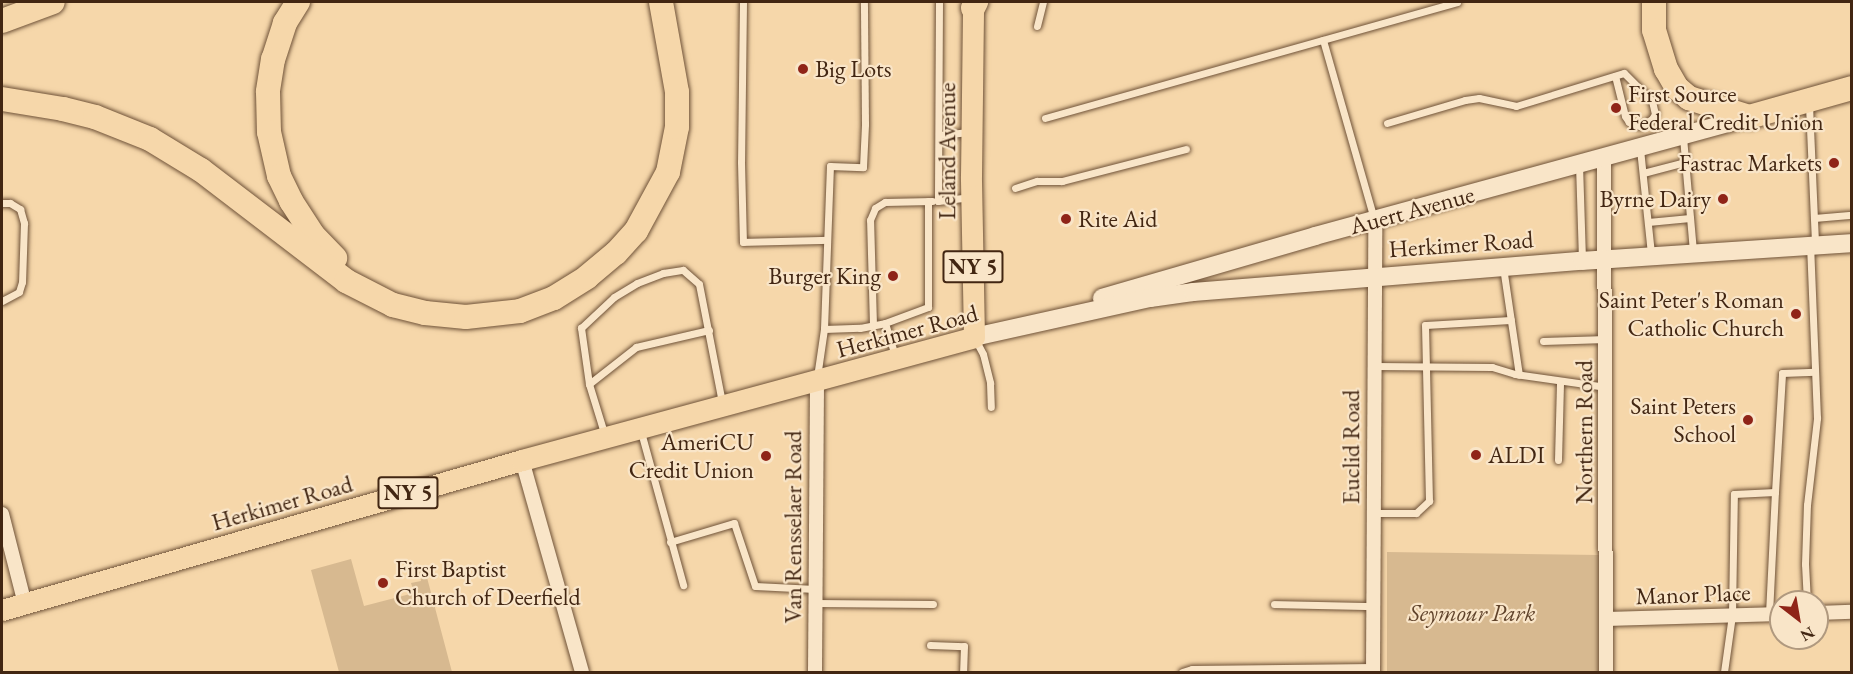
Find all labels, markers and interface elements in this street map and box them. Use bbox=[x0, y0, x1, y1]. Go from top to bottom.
place label: Big Lots bbox=[815, 55, 891, 83]
marker: Big Lots bbox=[796, 62, 810, 76]
place label: First Source Federal Credit Union bbox=[1628, 80, 1824, 136]
street label: Leland Avenue bbox=[933, 82, 961, 220]
marker: First Source Federal Credit Union bbox=[1609, 101, 1623, 115]
place label: Fastrac Markets bbox=[1679, 149, 1822, 177]
marker: Fastrac Markets bbox=[1827, 156, 1841, 170]
street label: Auert Avenue bbox=[1347, 180, 1477, 240]
place label: Byrne Dairy bbox=[1599, 185, 1711, 213]
marker: Byrne Dairy bbox=[1716, 192, 1730, 206]
place label: Rite Aid bbox=[1078, 205, 1157, 233]
marker: Rite Aid bbox=[1059, 212, 1073, 226]
street label: Herkimer Road bbox=[1388, 225, 1534, 263]
road number: NY 5 bbox=[942, 248, 1004, 286]
place label: Burger King bbox=[768, 262, 881, 290]
marker: Burger King bbox=[886, 269, 900, 283]
place label: Saint Peter's Roman Catholic Church bbox=[1599, 286, 1784, 342]
street label: Herkimer Road bbox=[833, 298, 981, 364]
marker: Saint Peter's Roman Catholic Church bbox=[1789, 307, 1803, 321]
street label: Northern Road bbox=[1570, 360, 1598, 504]
street label: Euclid Road bbox=[1337, 390, 1365, 504]
place label: Saint Peters School bbox=[1630, 392, 1736, 448]
marker: Saint Peters School bbox=[1741, 413, 1755, 427]
place label: AmeriCU Credit Union bbox=[629, 428, 754, 484]
street label: Van Rensselaer Road bbox=[779, 431, 807, 623]
place label: ALDI bbox=[1488, 441, 1545, 469]
marker: ALDI bbox=[1469, 448, 1483, 462]
marker: AmeriCU Credit Union bbox=[759, 449, 773, 463]
street label: Herkimer Road bbox=[208, 469, 356, 537]
road number: NY 5 bbox=[376, 474, 440, 512]
place label: First Baptist Church of Deerfield bbox=[395, 555, 581, 611]
marker: First Baptist Church of Deerfield bbox=[376, 576, 390, 590]
street label: Manor Place bbox=[1635, 578, 1751, 610]
north arrow bbox=[1769, 590, 1829, 650]
park label: Seymour Park bbox=[1409, 599, 1535, 627]
text: N bbox=[1797, 622, 1818, 646]

